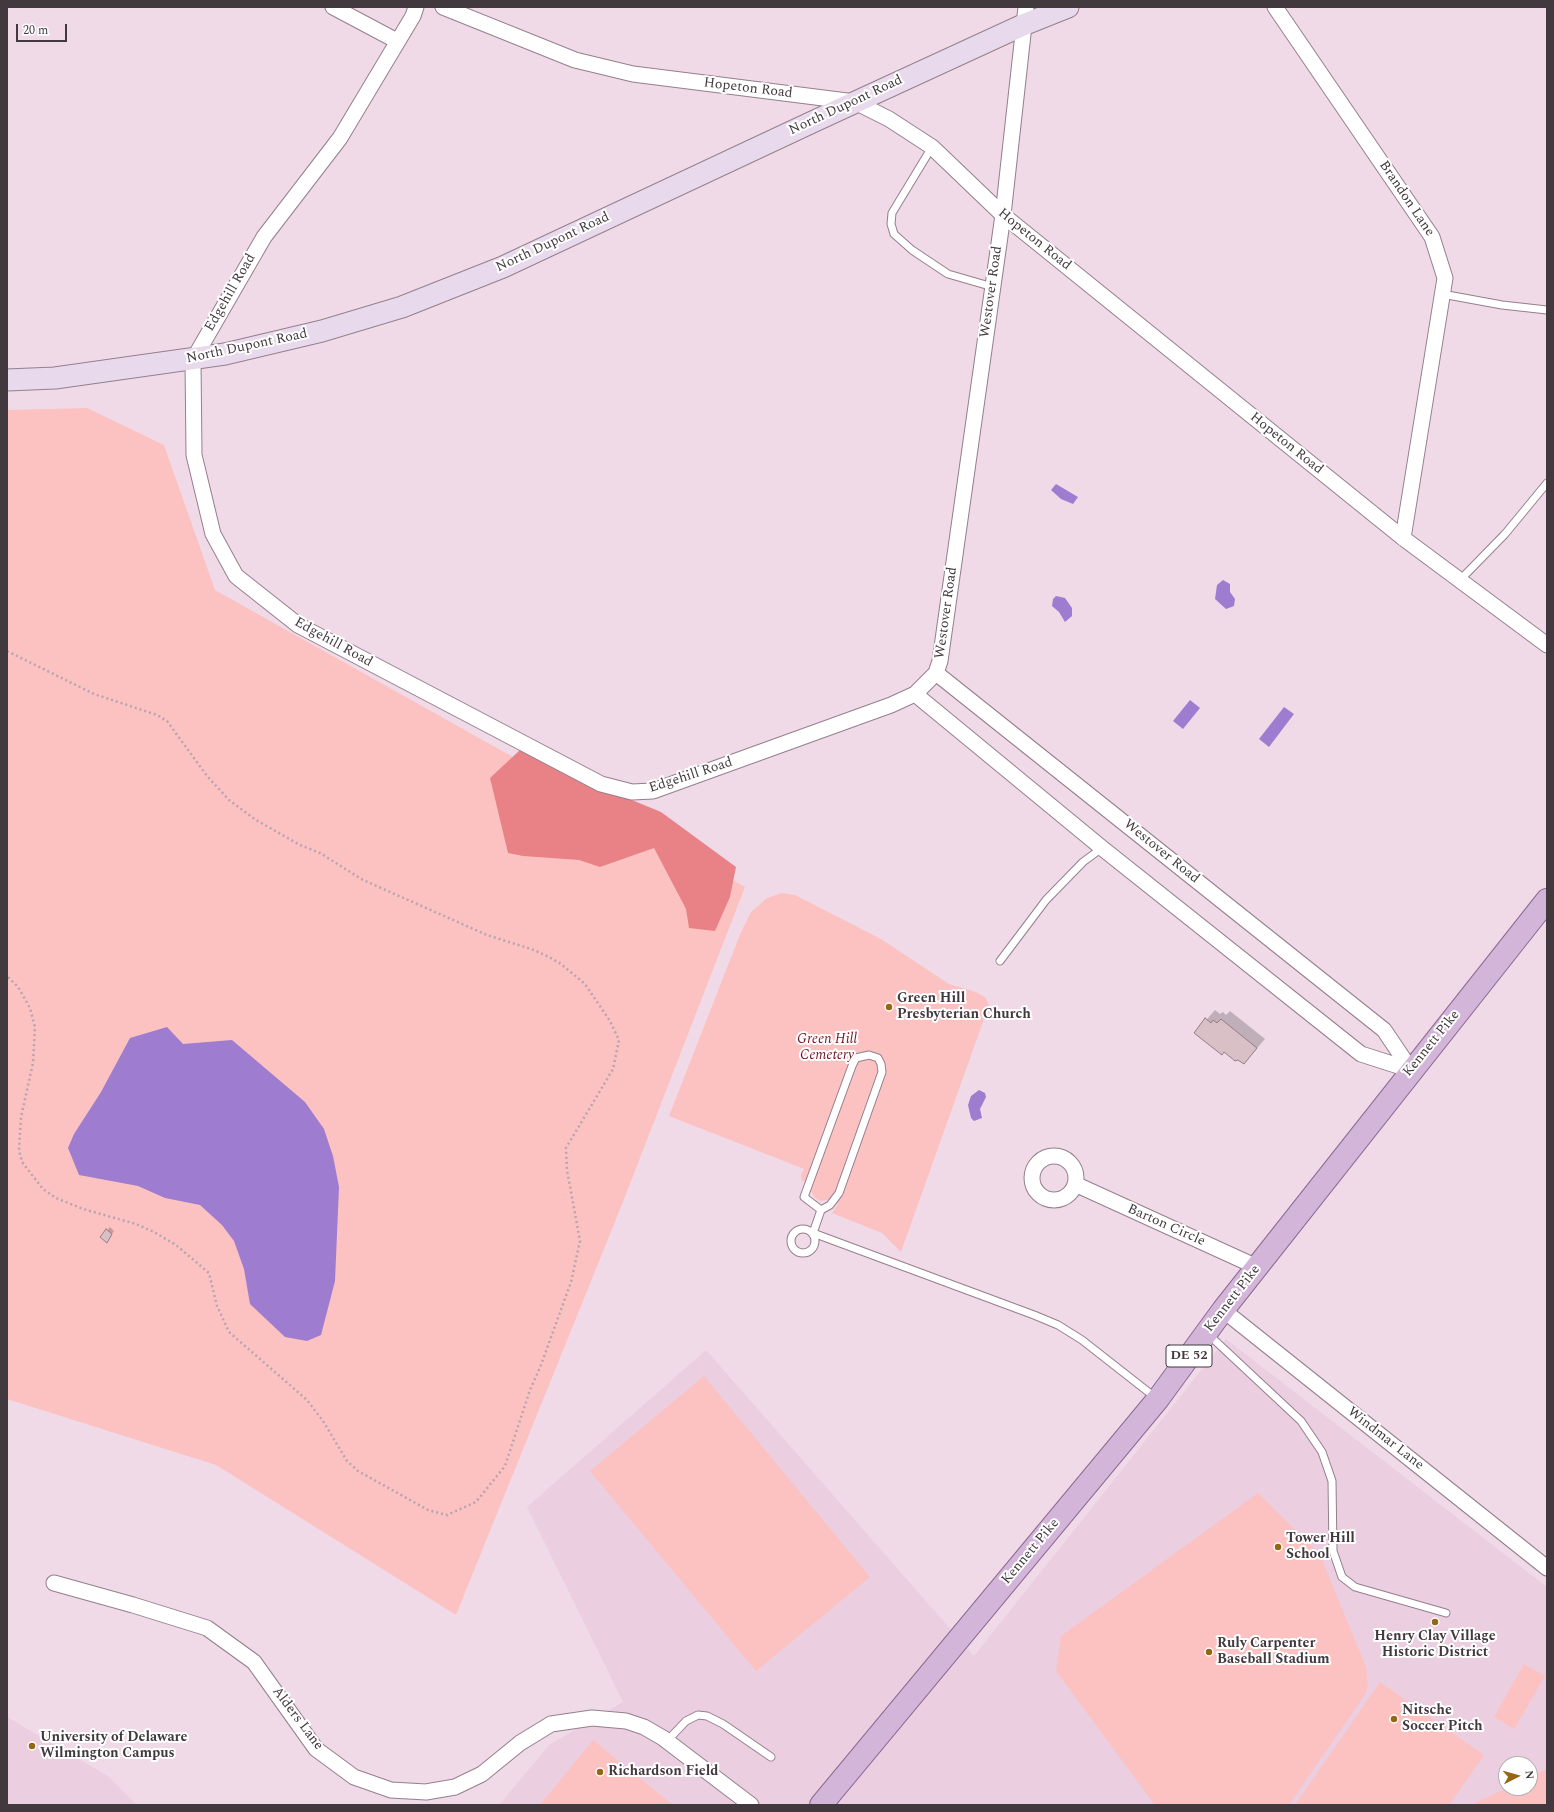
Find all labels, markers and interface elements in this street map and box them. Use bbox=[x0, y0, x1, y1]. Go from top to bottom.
scale bar bbox=[18, 16, 69, 42]
text: 20 m bbox=[23, 21, 48, 40]
street label: North Dupont Road bbox=[787, 72, 905, 140]
street label: Hopeton Road bbox=[703, 75, 793, 103]
street label: Brandon Lane bbox=[1375, 158, 1437, 240]
street label: Hopeton Road bbox=[994, 205, 1074, 275]
street label: North Dupont Road bbox=[494, 209, 612, 277]
street label: Westover Road bbox=[977, 245, 1007, 339]
street label: Edgehill Road bbox=[202, 251, 260, 335]
street label: North Dupont Road bbox=[185, 326, 309, 368]
street label: Hopeton Road bbox=[1246, 409, 1326, 479]
street label: Westover Road bbox=[932, 566, 962, 660]
street label: Edgehill Road bbox=[291, 615, 375, 671]
street label: Edgehill Road bbox=[647, 755, 735, 797]
street label: Westover Road bbox=[1120, 816, 1202, 888]
place label: Green Hill Presbyterian Church bbox=[897, 991, 1031, 1024]
marker: Green Hill Presbyterian Church bbox=[884, 1002, 894, 1012]
street label: Kennett Pike bbox=[1400, 1007, 1464, 1081]
park label: Green Hill Cemetery bbox=[797, 1032, 857, 1064]
street label: Barton Circle bbox=[1124, 1201, 1208, 1251]
street label: Kennett Pike bbox=[1202, 1262, 1264, 1336]
road number: DE 52 bbox=[1166, 1345, 1212, 1367]
street label: Windmar Lane bbox=[1343, 1404, 1427, 1474]
street label: Kennett Pike bbox=[999, 1516, 1063, 1588]
place label: Tower Hill School bbox=[1286, 1531, 1355, 1564]
marker: Tower Hill School bbox=[1273, 1542, 1283, 1552]
marker: Henry Clay Village Historic District bbox=[1430, 1617, 1440, 1627]
place label: Henry Clay Village Historic District bbox=[1374, 1629, 1496, 1662]
place label: Ruly Carpenter Baseball Stadium bbox=[1217, 1636, 1330, 1668]
marker: Ruly Carpenter Baseball Stadium bbox=[1204, 1647, 1214, 1657]
street label: Alders Lane bbox=[268, 1684, 326, 1754]
place label: Nitsche Soccer Pitch bbox=[1402, 1703, 1483, 1736]
marker: Nitsche Soccer Pitch bbox=[1389, 1714, 1399, 1724]
place label: University of Delaware Wilmington Campus bbox=[40, 1730, 187, 1762]
marker: University of Delaware Wilmington Campus bbox=[27, 1741, 37, 1751]
north arrow bbox=[1498, 1756, 1538, 1796]
place label: Richardson Field bbox=[608, 1764, 719, 1780]
marker: Richardson Field bbox=[595, 1767, 605, 1777]
text: N bbox=[1521, 1769, 1538, 1780]

